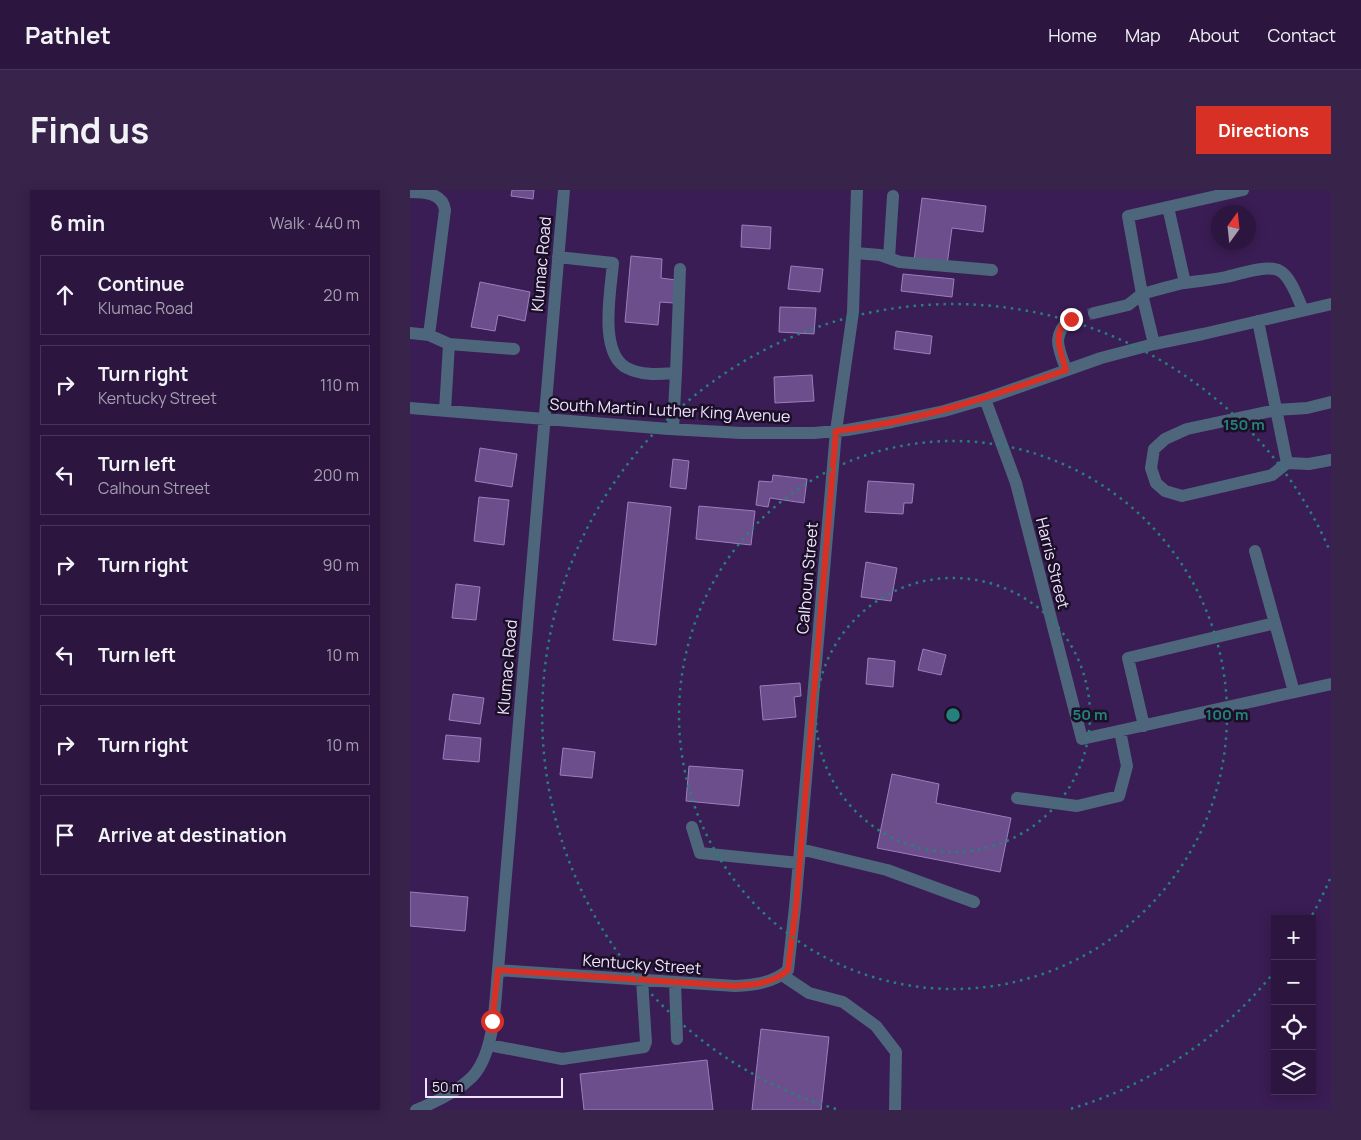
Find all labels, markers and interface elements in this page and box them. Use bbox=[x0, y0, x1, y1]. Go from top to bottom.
text: Pathlet bbox=[25, 18, 111, 51]
text: Home bbox=[1048, 23, 1097, 47]
text: Map bbox=[1125, 23, 1161, 47]
text: About bbox=[1189, 23, 1239, 47]
text: Contact bbox=[1267, 23, 1336, 47]
text: Find us bbox=[30, 106, 149, 154]
button: Directions bbox=[1196, 106, 1331, 154]
north arrow bbox=[1211, 205, 1256, 250]
text: 6 min bbox=[50, 209, 105, 237]
text: Walk · 440 m bbox=[270, 212, 360, 234]
street label: Klumac Road bbox=[526, 216, 556, 312]
text: Continue bbox=[98, 271, 184, 297]
icon: ahead bbox=[51, 281, 79, 309]
text: 20 m bbox=[323, 284, 359, 306]
text: Klumac Road bbox=[98, 297, 193, 319]
route end bbox=[1060, 308, 1083, 331]
text: Turn right bbox=[98, 361, 188, 387]
icon: right bbox=[51, 371, 79, 399]
text: 110 m bbox=[320, 374, 359, 396]
text: Kentucky Street bbox=[98, 387, 217, 409]
street label: South Martin Luther King Avenue bbox=[549, 393, 791, 427]
text: 150 m bbox=[1223, 414, 1265, 435]
text: Turn left bbox=[98, 451, 176, 477]
icon: left bbox=[51, 461, 79, 489]
text: 200 m bbox=[314, 464, 359, 486]
text: Calhoun Street bbox=[98, 477, 210, 499]
street label: Harris Street bbox=[1031, 515, 1075, 611]
street label: Calhoun Street bbox=[791, 521, 823, 635]
icon: right bbox=[51, 551, 79, 579]
text: Turn right bbox=[98, 552, 188, 578]
text: 90 m bbox=[323, 554, 359, 576]
street label: Klumac Road bbox=[492, 619, 522, 715]
icon: left bbox=[51, 641, 79, 669]
text: Turn left bbox=[98, 642, 176, 668]
text: 10 m bbox=[326, 644, 359, 666]
text: 50 m bbox=[1072, 704, 1108, 725]
text: 100 m bbox=[1206, 704, 1248, 725]
centre of rings bbox=[944, 706, 962, 724]
icon: right bbox=[51, 731, 79, 759]
text: Turn right bbox=[98, 732, 188, 758]
text: 10 m bbox=[326, 734, 359, 756]
icon: arrive bbox=[51, 821, 79, 849]
text: Arrive at destination bbox=[98, 822, 287, 848]
map controls bbox=[1271, 915, 1316, 1095]
button: + bbox=[1271, 915, 1316, 960]
street label: Kentucky Street bbox=[582, 949, 702, 979]
button: − bbox=[1271, 960, 1316, 1005]
button: locate bbox=[1271, 1005, 1316, 1050]
route start bbox=[481, 1010, 504, 1033]
button: layers bbox=[1271, 1050, 1316, 1095]
scale bar bbox=[425, 1075, 562, 1098]
text: 50 m bbox=[432, 1077, 463, 1096]

